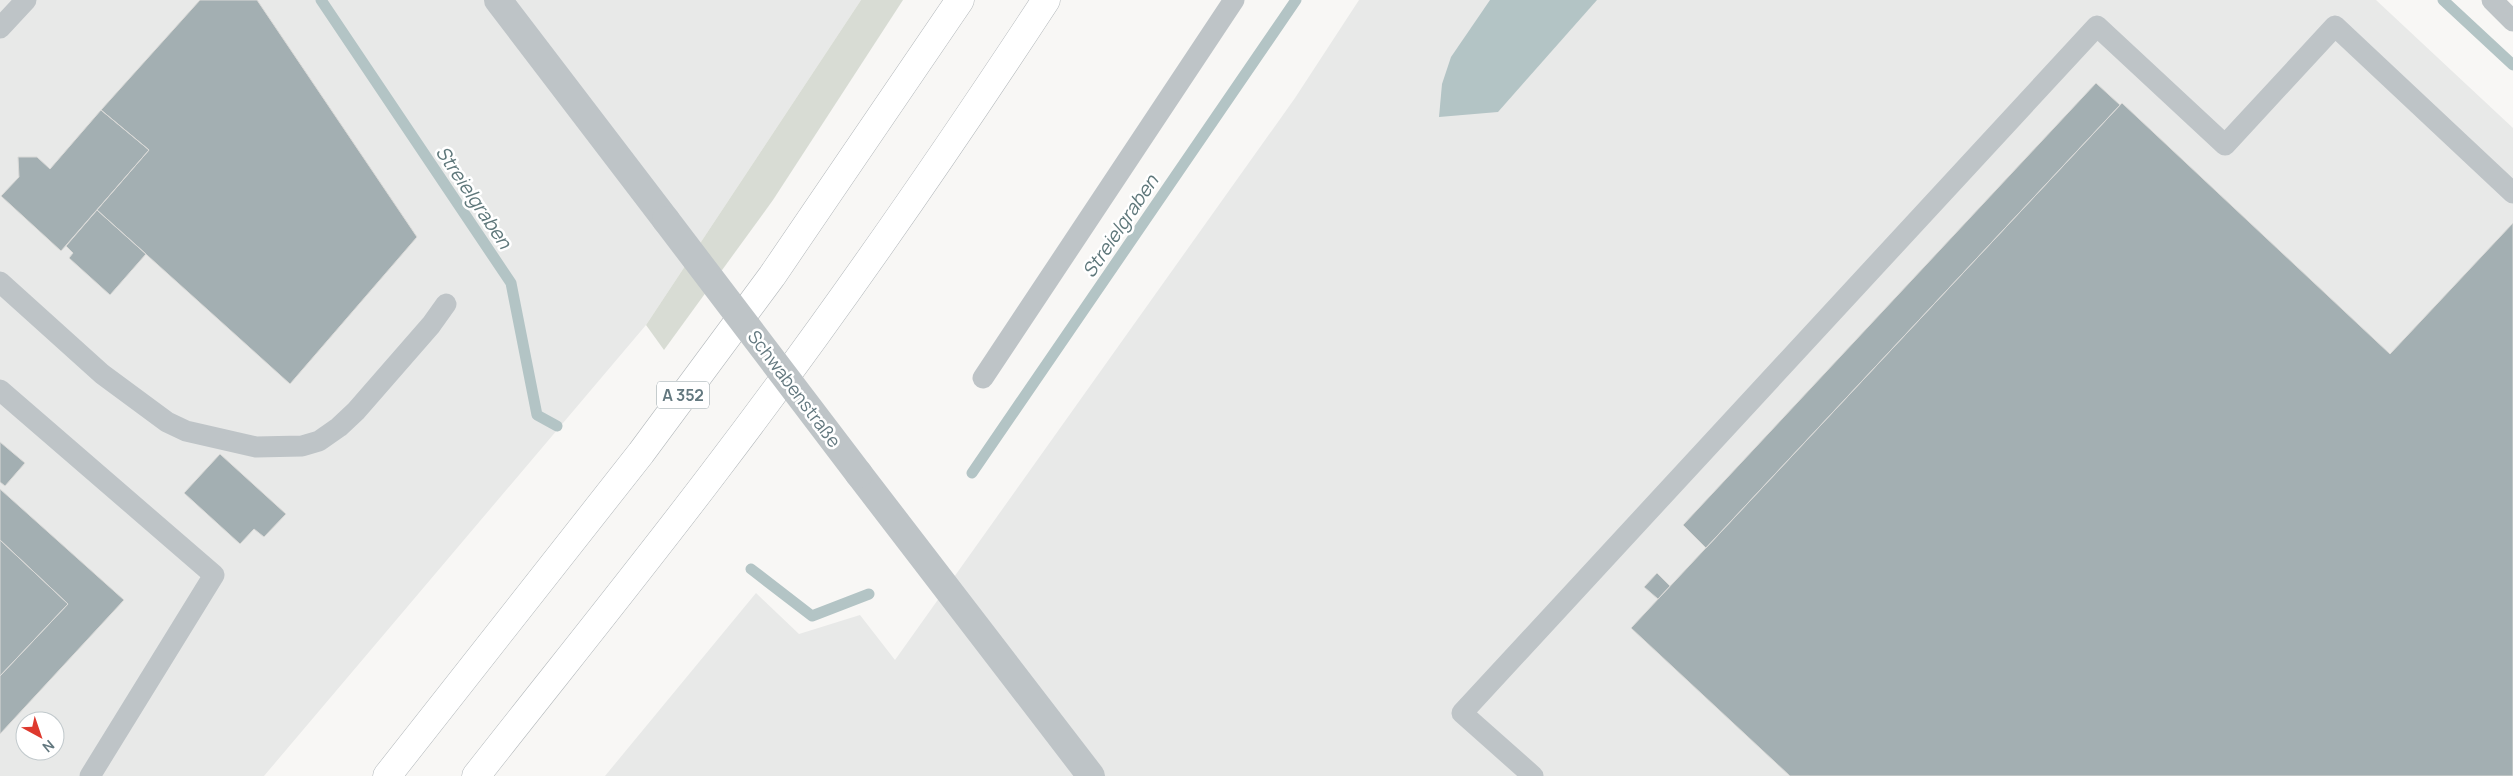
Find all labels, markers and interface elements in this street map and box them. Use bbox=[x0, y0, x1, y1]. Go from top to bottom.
water label: Streielgraben bbox=[430, 141, 518, 254]
water label: Streielgraben bbox=[1076, 169, 1164, 282]
street label: Schwabenstraße bbox=[743, 325, 847, 452]
road number: A 352 bbox=[657, 382, 709, 408]
north arrow bbox=[15, 711, 65, 761]
text: N bbox=[39, 736, 59, 757]

